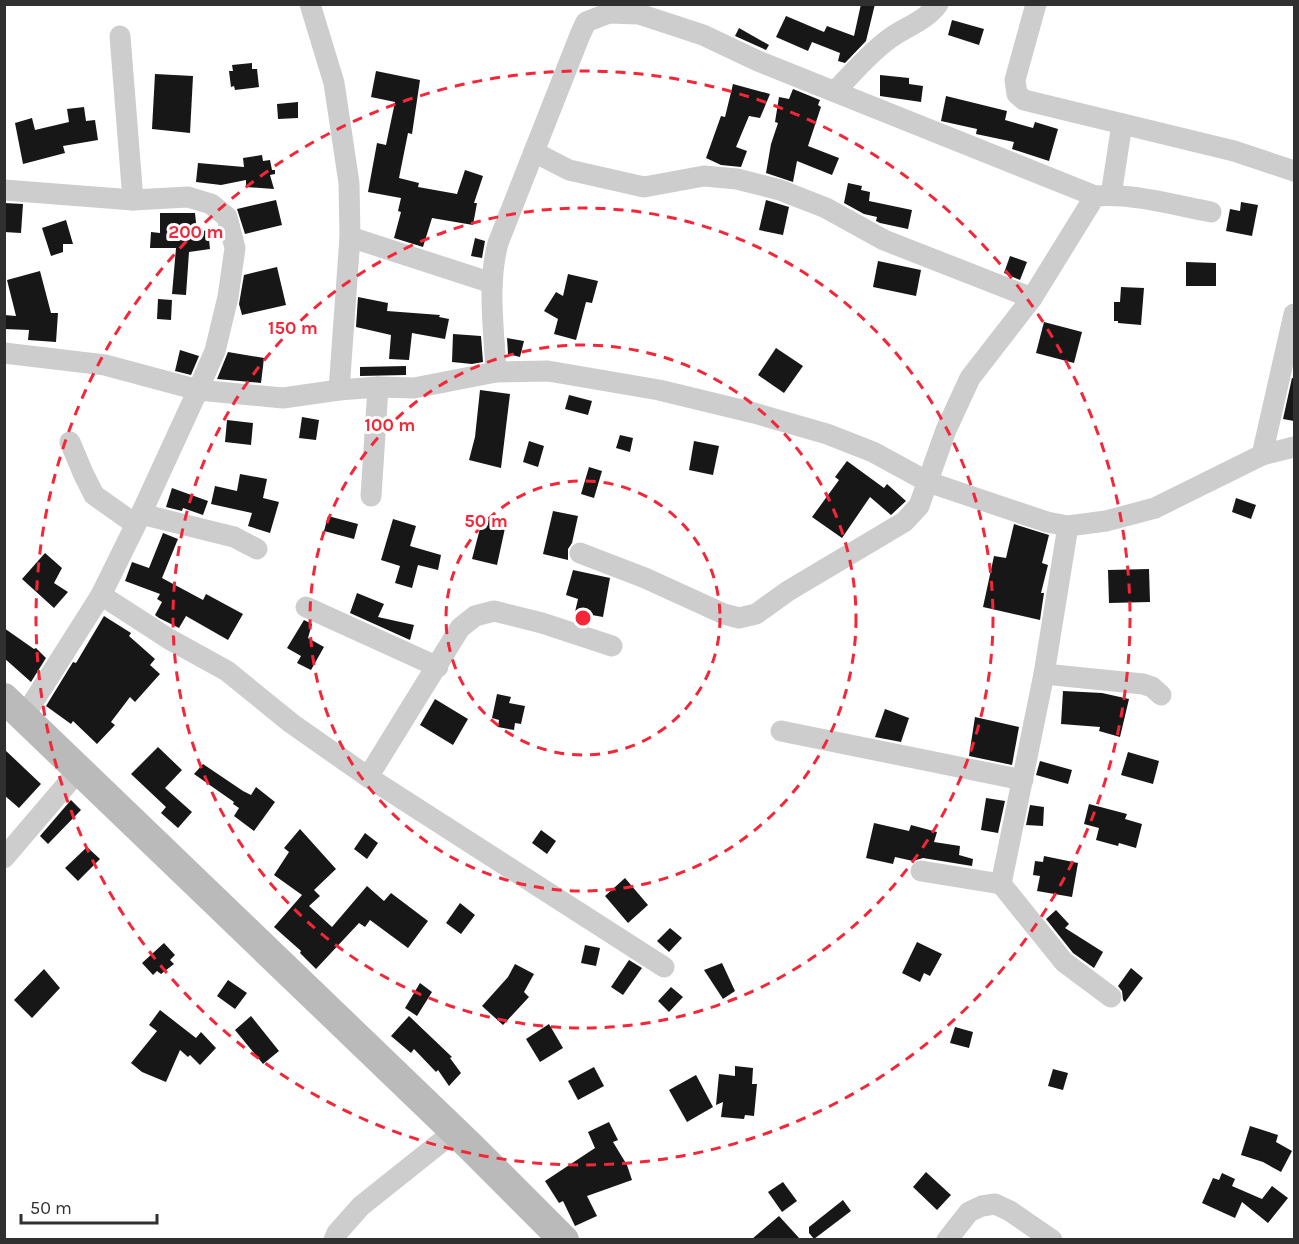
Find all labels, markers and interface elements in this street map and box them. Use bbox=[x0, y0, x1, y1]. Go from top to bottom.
text: 200 m bbox=[168, 221, 224, 243]
text: 150 m bbox=[268, 317, 318, 339]
text: 100 m bbox=[365, 414, 415, 436]
text: 50 m bbox=[464, 510, 508, 532]
centre of rings bbox=[573, 608, 593, 628]
scale bar bbox=[21, 1187, 158, 1225]
text: 50 m bbox=[30, 1197, 72, 1219]

